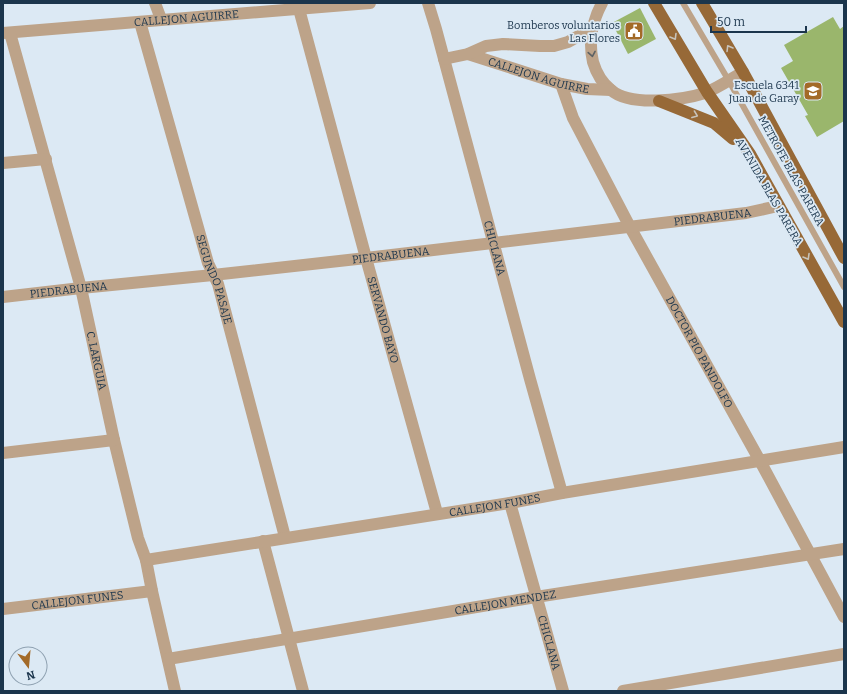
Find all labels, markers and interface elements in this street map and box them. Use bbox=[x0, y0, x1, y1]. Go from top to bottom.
street label: CALLEJON AGUIRRE bbox=[134, 7, 239, 29]
scale bar bbox=[711, 8, 806, 34]
text: 50 m bbox=[717, 15, 746, 29]
place label: Bomberos voluntarios Las Flores bbox=[507, 19, 620, 45]
public building icon: Bomberos voluntarios Las Flores bbox=[623, 20, 645, 42]
one-way arrow bbox=[669, 33, 677, 40]
one-way arrow bbox=[726, 45, 733, 52]
one-way arrow bbox=[587, 50, 596, 57]
street label: CALLEJON AGUIRRE bbox=[486, 54, 591, 96]
place label: Escuela 6341 Juan de Garay bbox=[728, 79, 800, 105]
school or university icon: Escuela 6341 Juan de Garay bbox=[802, 80, 824, 102]
one-way arrow bbox=[692, 110, 699, 118]
street label: METROFE BLAS PARERA bbox=[755, 114, 827, 229]
street label: AVENIDA BLAS PARERA bbox=[733, 136, 805, 248]
street label: PIEDRABUENA bbox=[673, 206, 753, 228]
street label: CHICLANA bbox=[481, 219, 508, 277]
street label: SEGUNDO PASAJE bbox=[194, 233, 235, 326]
street label: PIEDRABUENA bbox=[351, 244, 430, 266]
one-way arrow bbox=[802, 253, 809, 260]
street label: SERVANDO BAYO bbox=[365, 275, 401, 365]
street label: PIEDRABUENA bbox=[29, 279, 108, 300]
street label: DOCTOR PIO PANDOLFO bbox=[663, 294, 736, 410]
street label: C. LARGUIA bbox=[84, 330, 109, 391]
street label: CALLEJON FUNES bbox=[448, 491, 542, 519]
street label: CALLEJON MENDEZ bbox=[453, 587, 557, 617]
street label: CALLEJON FUNES bbox=[31, 588, 124, 612]
street label: CHICLANA bbox=[535, 614, 563, 672]
north arrow bbox=[8, 646, 48, 686]
text: N bbox=[24, 668, 36, 683]

